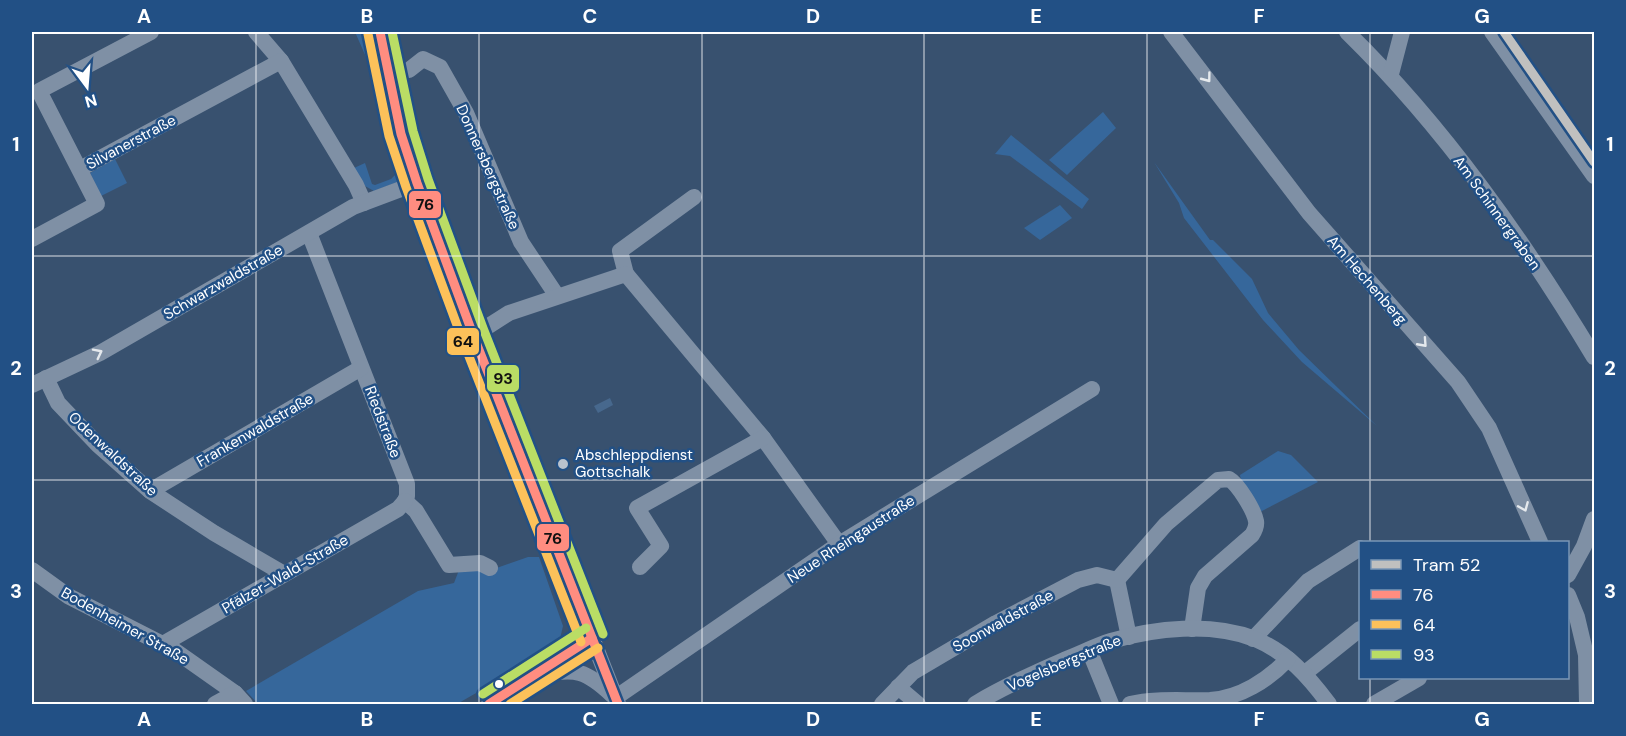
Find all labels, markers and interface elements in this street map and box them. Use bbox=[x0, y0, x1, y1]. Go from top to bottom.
text: A bbox=[137, 3, 151, 29]
text: B bbox=[361, 3, 373, 29]
text: C bbox=[583, 3, 597, 29]
text: D bbox=[806, 3, 820, 29]
text: E bbox=[1030, 3, 1042, 29]
text: F bbox=[1253, 3, 1265, 29]
text: G bbox=[1474, 3, 1490, 29]
north arrow bbox=[57, 57, 117, 117]
one-way arrow bbox=[1199, 72, 1210, 83]
text: N bbox=[82, 89, 100, 113]
street label: Donnersbergstraße bbox=[451, 101, 525, 233]
street label: Silvanerstraße bbox=[83, 110, 179, 174]
text: 1 bbox=[12, 131, 20, 157]
text: 1 bbox=[1606, 131, 1614, 157]
street label: Am Schinnergraben bbox=[1449, 152, 1545, 274]
line badge: 76 bbox=[408, 190, 442, 219]
text: 76 bbox=[416, 194, 434, 215]
street label: Am Hechenberg bbox=[1323, 231, 1411, 329]
street label: Schwarzwaldstraße bbox=[160, 240, 286, 324]
line badge: 64 bbox=[446, 327, 480, 356]
text: 64 bbox=[453, 331, 473, 352]
one-way arrow bbox=[1416, 336, 1427, 347]
one-way arrow bbox=[92, 349, 103, 360]
text: 2 bbox=[10, 355, 22, 381]
text: 2 bbox=[1604, 355, 1616, 381]
line badge: 93 bbox=[486, 364, 520, 393]
text: 93 bbox=[493, 368, 513, 389]
street label: Riedstraße bbox=[360, 383, 406, 461]
street label: Frankenwaldstraße bbox=[193, 388, 317, 472]
street label: Odenwaldstraße bbox=[64, 407, 162, 501]
place label: Abschleppdienst Gottschalk bbox=[575, 445, 693, 482]
marker: Abschleppdienst Gottschalk bbox=[556, 457, 570, 471]
street label: Neue Rheingaustraße bbox=[783, 490, 919, 588]
one-way arrow bbox=[1517, 501, 1529, 512]
line badge: 76 bbox=[536, 523, 570, 552]
text: 76 bbox=[544, 528, 562, 549]
street label: Pfälzer-Wald-Straße bbox=[218, 530, 352, 618]
legend bbox=[1359, 541, 1569, 679]
text: Tram 52 bbox=[1413, 553, 1480, 577]
text: 3 bbox=[10, 578, 22, 604]
text: 3 bbox=[1604, 578, 1616, 604]
street label: Bodenheimer Straße bbox=[58, 583, 192, 669]
text: 76 bbox=[1413, 583, 1433, 607]
street label: Soonwaldstraße bbox=[949, 585, 1057, 657]
text: 64 bbox=[1413, 613, 1435, 637]
street label: Vogelsbergstraße bbox=[1004, 630, 1124, 696]
text: 93 bbox=[1413, 643, 1435, 667]
unlabelled marker bbox=[493, 678, 505, 690]
text: A bbox=[137, 706, 151, 732]
text: B bbox=[361, 706, 373, 732]
text: C bbox=[583, 706, 597, 732]
text: D bbox=[806, 706, 820, 732]
text: E bbox=[1030, 706, 1042, 732]
text: F bbox=[1253, 706, 1265, 732]
text: G bbox=[1474, 706, 1490, 732]

